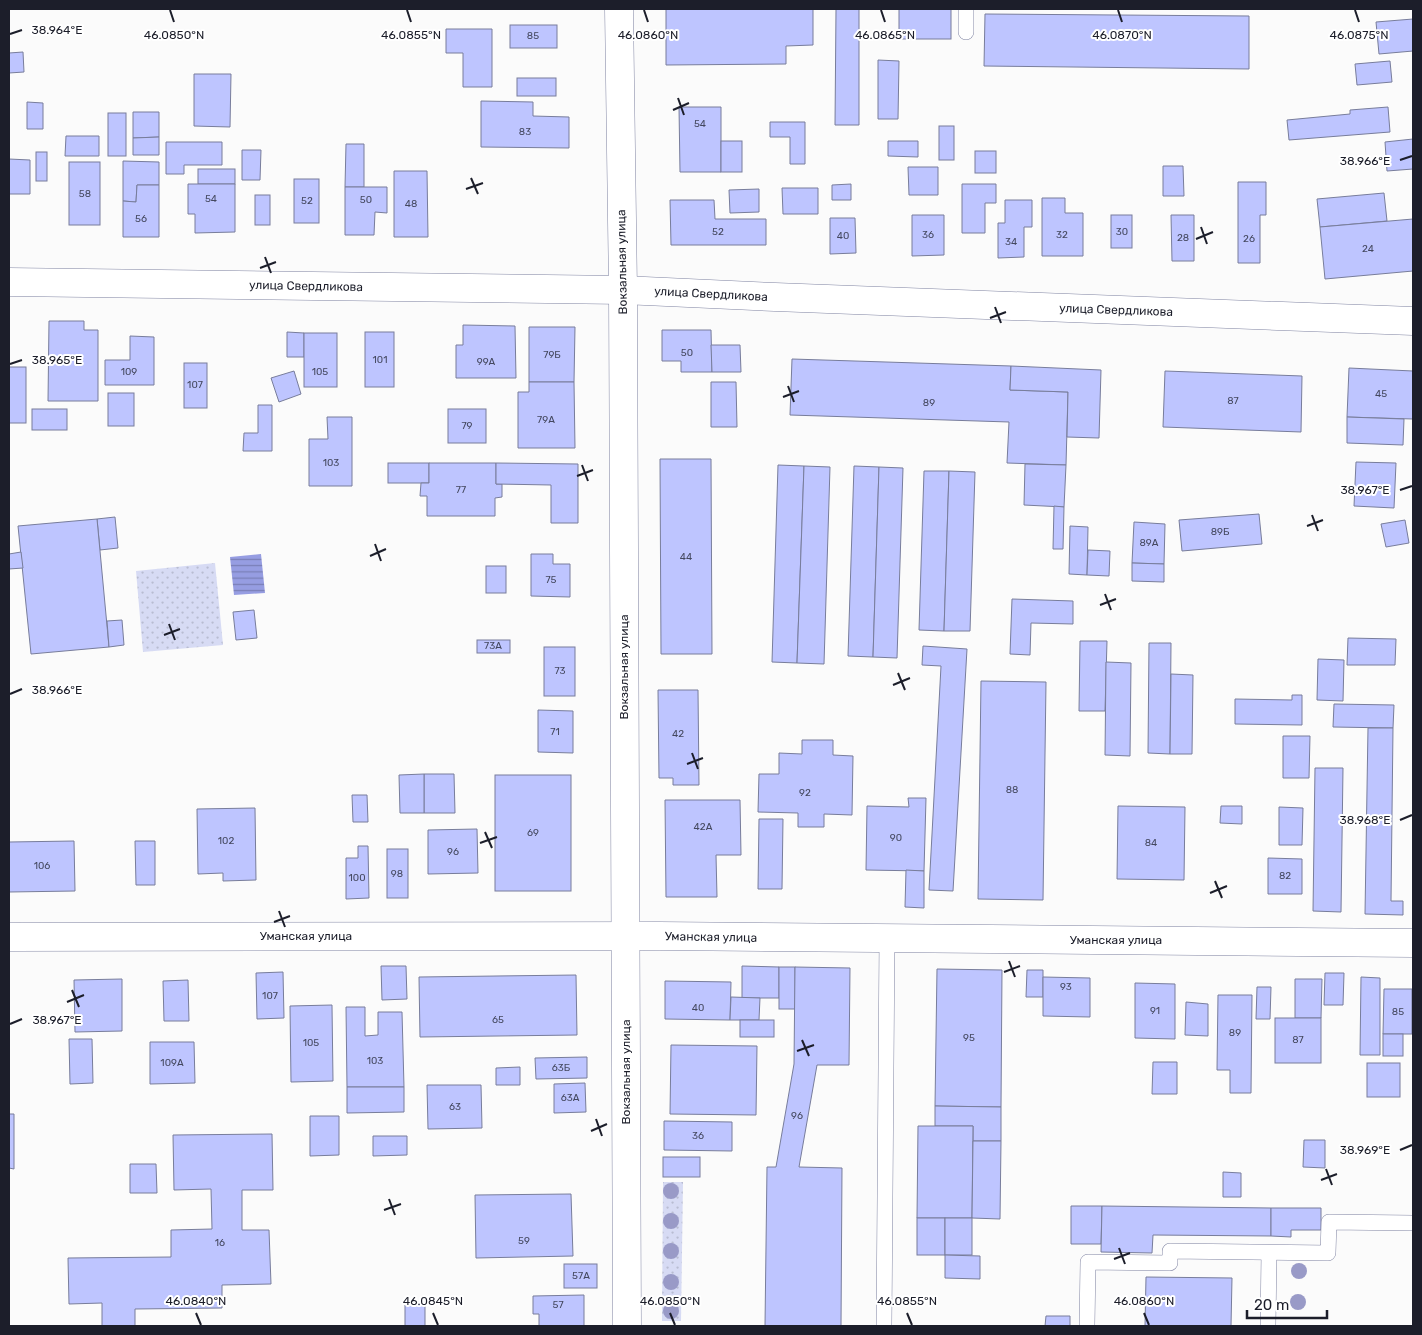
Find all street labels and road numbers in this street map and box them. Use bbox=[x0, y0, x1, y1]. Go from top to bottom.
street label: Вокзальная улица bbox=[614, 209, 630, 315]
street label: улица Свердликова bbox=[249, 278, 363, 294]
street label: улица Свердликова bbox=[654, 284, 768, 304]
street label: улица Свердликова bbox=[1059, 301, 1173, 319]
street label: Вокзальная улица bbox=[617, 614, 631, 720]
street label: Уманская улица bbox=[260, 929, 352, 943]
street label: Уманская улица bbox=[665, 929, 757, 945]
street label: Уманская улица bbox=[1070, 933, 1162, 947]
street label: Вокзальная улица bbox=[619, 1019, 633, 1125]

